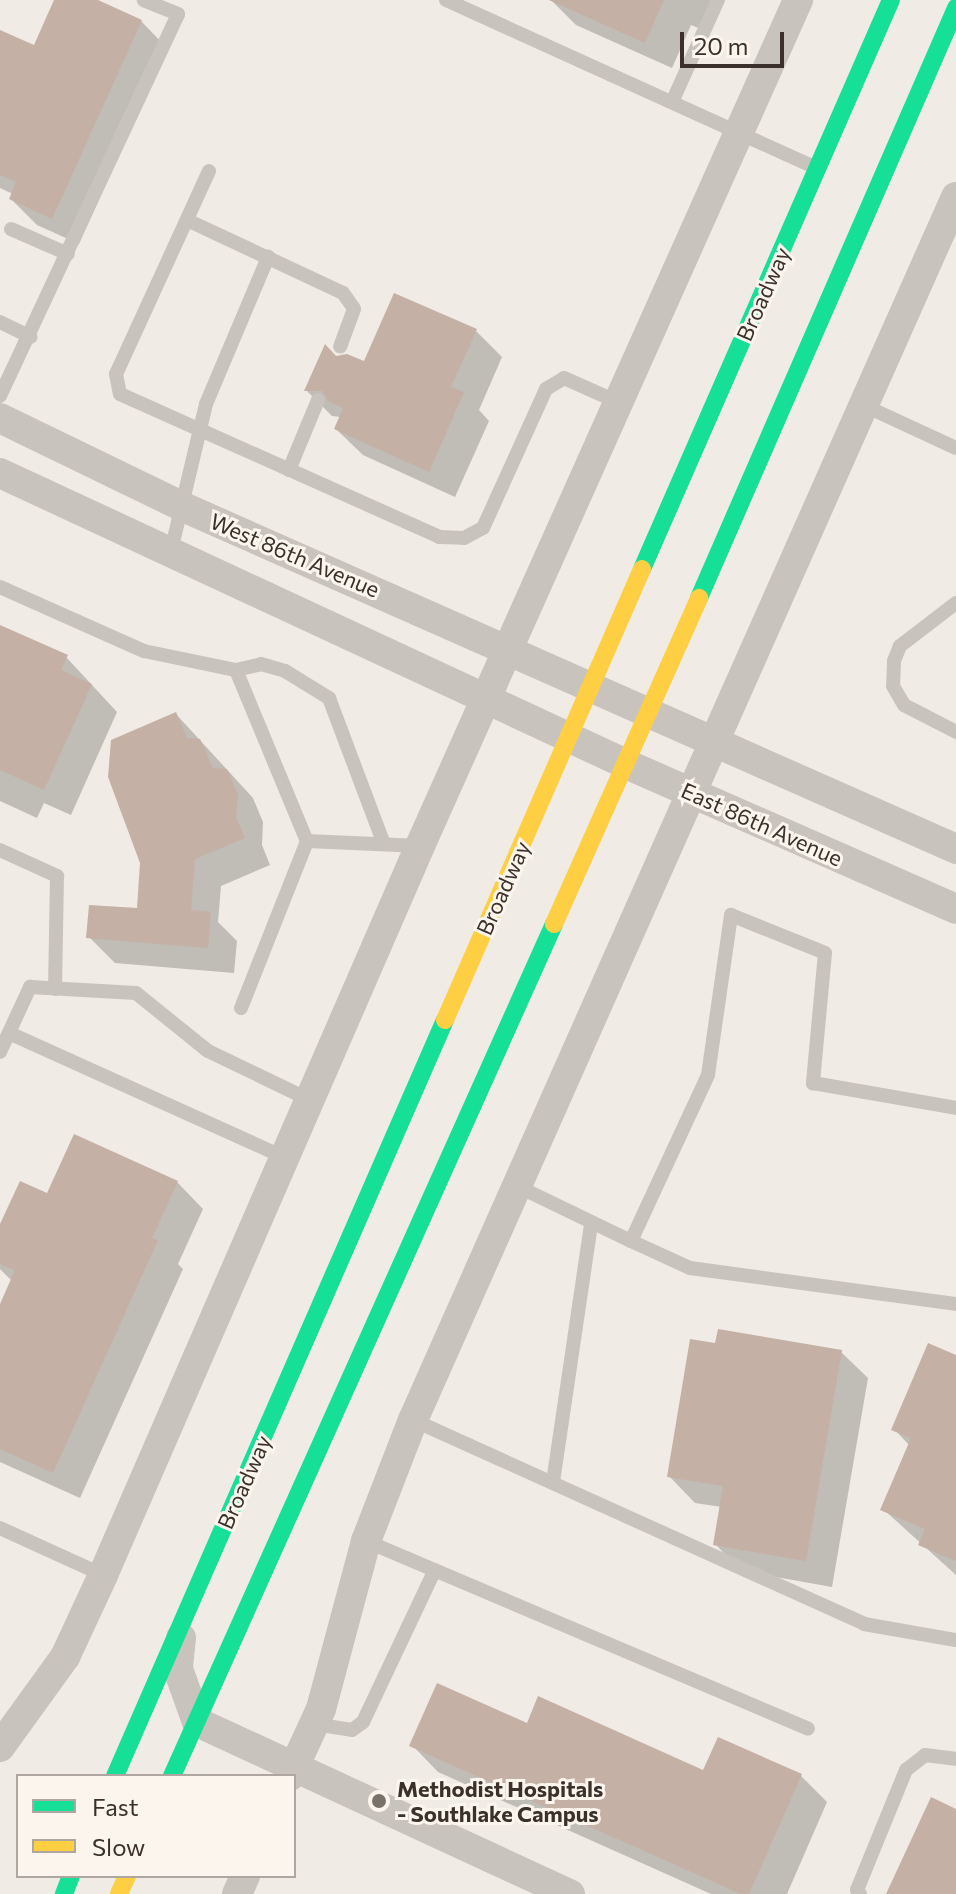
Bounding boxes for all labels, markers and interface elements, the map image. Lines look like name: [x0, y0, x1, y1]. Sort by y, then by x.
scale bar: [684, 16, 788, 66]
text: 20 m: [694, 31, 748, 60]
street label: Broadway: [731, 243, 795, 345]
street label: West 86th Avenue: [206, 507, 384, 603]
street label: East 86th Avenue: [677, 777, 847, 871]
street label: Broadway: [471, 837, 535, 939]
street label: Broadway: [212, 1431, 276, 1533]
legend: [16, 1774, 296, 1878]
place label: Methodist Hospitals - Southlake Campus: [397, 1775, 603, 1826]
marker: Methodist Hospitals - Southlake Campus: [368, 1790, 390, 1812]
text: Fast: [92, 1792, 139, 1821]
text: Slow: [92, 1832, 145, 1861]

